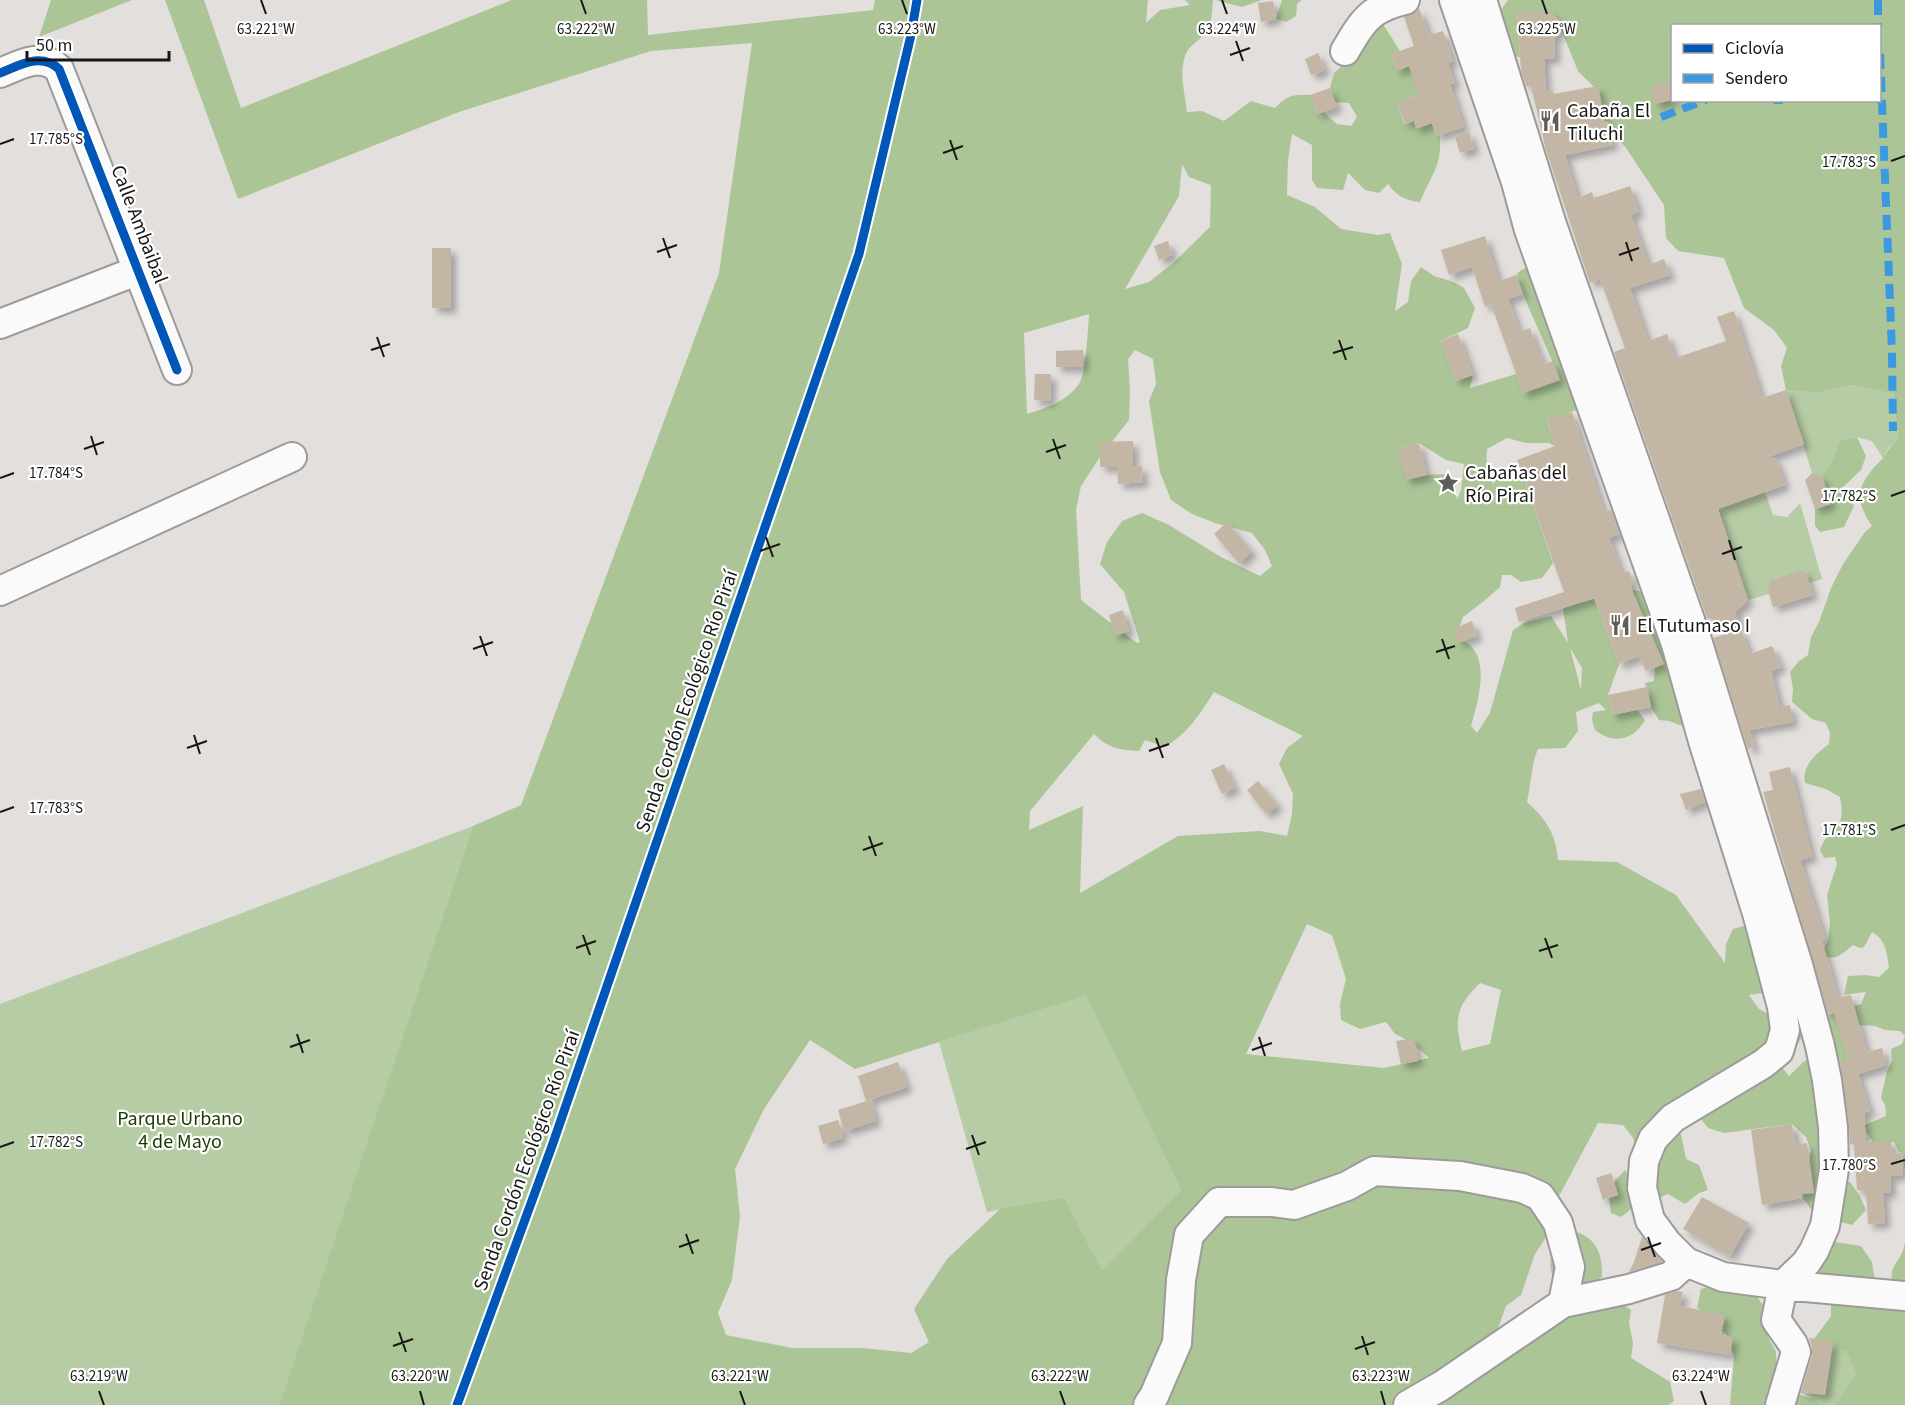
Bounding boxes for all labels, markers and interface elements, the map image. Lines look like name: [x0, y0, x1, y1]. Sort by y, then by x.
text: 63.221°W: [237, 19, 295, 40]
text: 63.222°W: [557, 19, 615, 40]
text: 63.223°W: [878, 19, 936, 40]
text: 63.224°W: [1198, 19, 1256, 40]
text: 63.225°W: [1518, 19, 1576, 40]
scale bar: [27, 24, 170, 62]
legend: [1671, 24, 1881, 102]
text: 50 m: [36, 33, 72, 58]
text: Ciclovía: [1725, 36, 1784, 61]
text: Sendero: [1725, 66, 1788, 91]
place label: Cabaña El Tiluchi: [1567, 97, 1650, 148]
restaurant icon: Cabaña El Tiluchi: [1538, 109, 1562, 133]
text: 17.785°S: [29, 129, 83, 150]
text: 17.783°S: [1822, 152, 1876, 173]
street label: Calle Ambaibal: [104, 161, 175, 288]
place label: Cabañas del Río Pirai: [1465, 459, 1567, 510]
text: 17.784°S: [29, 463, 83, 484]
place icon: Cabañas del Río Pirai: [1436, 471, 1460, 495]
text: 17.782°S: [1822, 486, 1876, 507]
street label: Senda Cordón Ecológico Río Piraí: [629, 565, 745, 836]
place label: El Tutumaso I: [1637, 612, 1750, 640]
restaurant icon: El Tutumaso I: [1608, 613, 1632, 637]
text: 17.783°S: [29, 798, 83, 819]
text: 17.781°S: [1822, 820, 1876, 841]
street label: Senda Cordón Ecológico Río Piraí: [467, 1025, 588, 1295]
park label: Parque Urbano 4 de Mayo: [117, 1105, 243, 1156]
text: 17.782°S: [29, 1132, 83, 1153]
text: 17.780°S: [1822, 1155, 1876, 1176]
text: 63.219°W: [70, 1366, 128, 1387]
text: 63.220°W: [391, 1366, 449, 1387]
text: 63.221°W: [711, 1366, 769, 1387]
text: 63.222°W: [1031, 1366, 1089, 1387]
text: 63.223°W: [1352, 1366, 1410, 1387]
text: 63.224°W: [1672, 1366, 1730, 1387]

